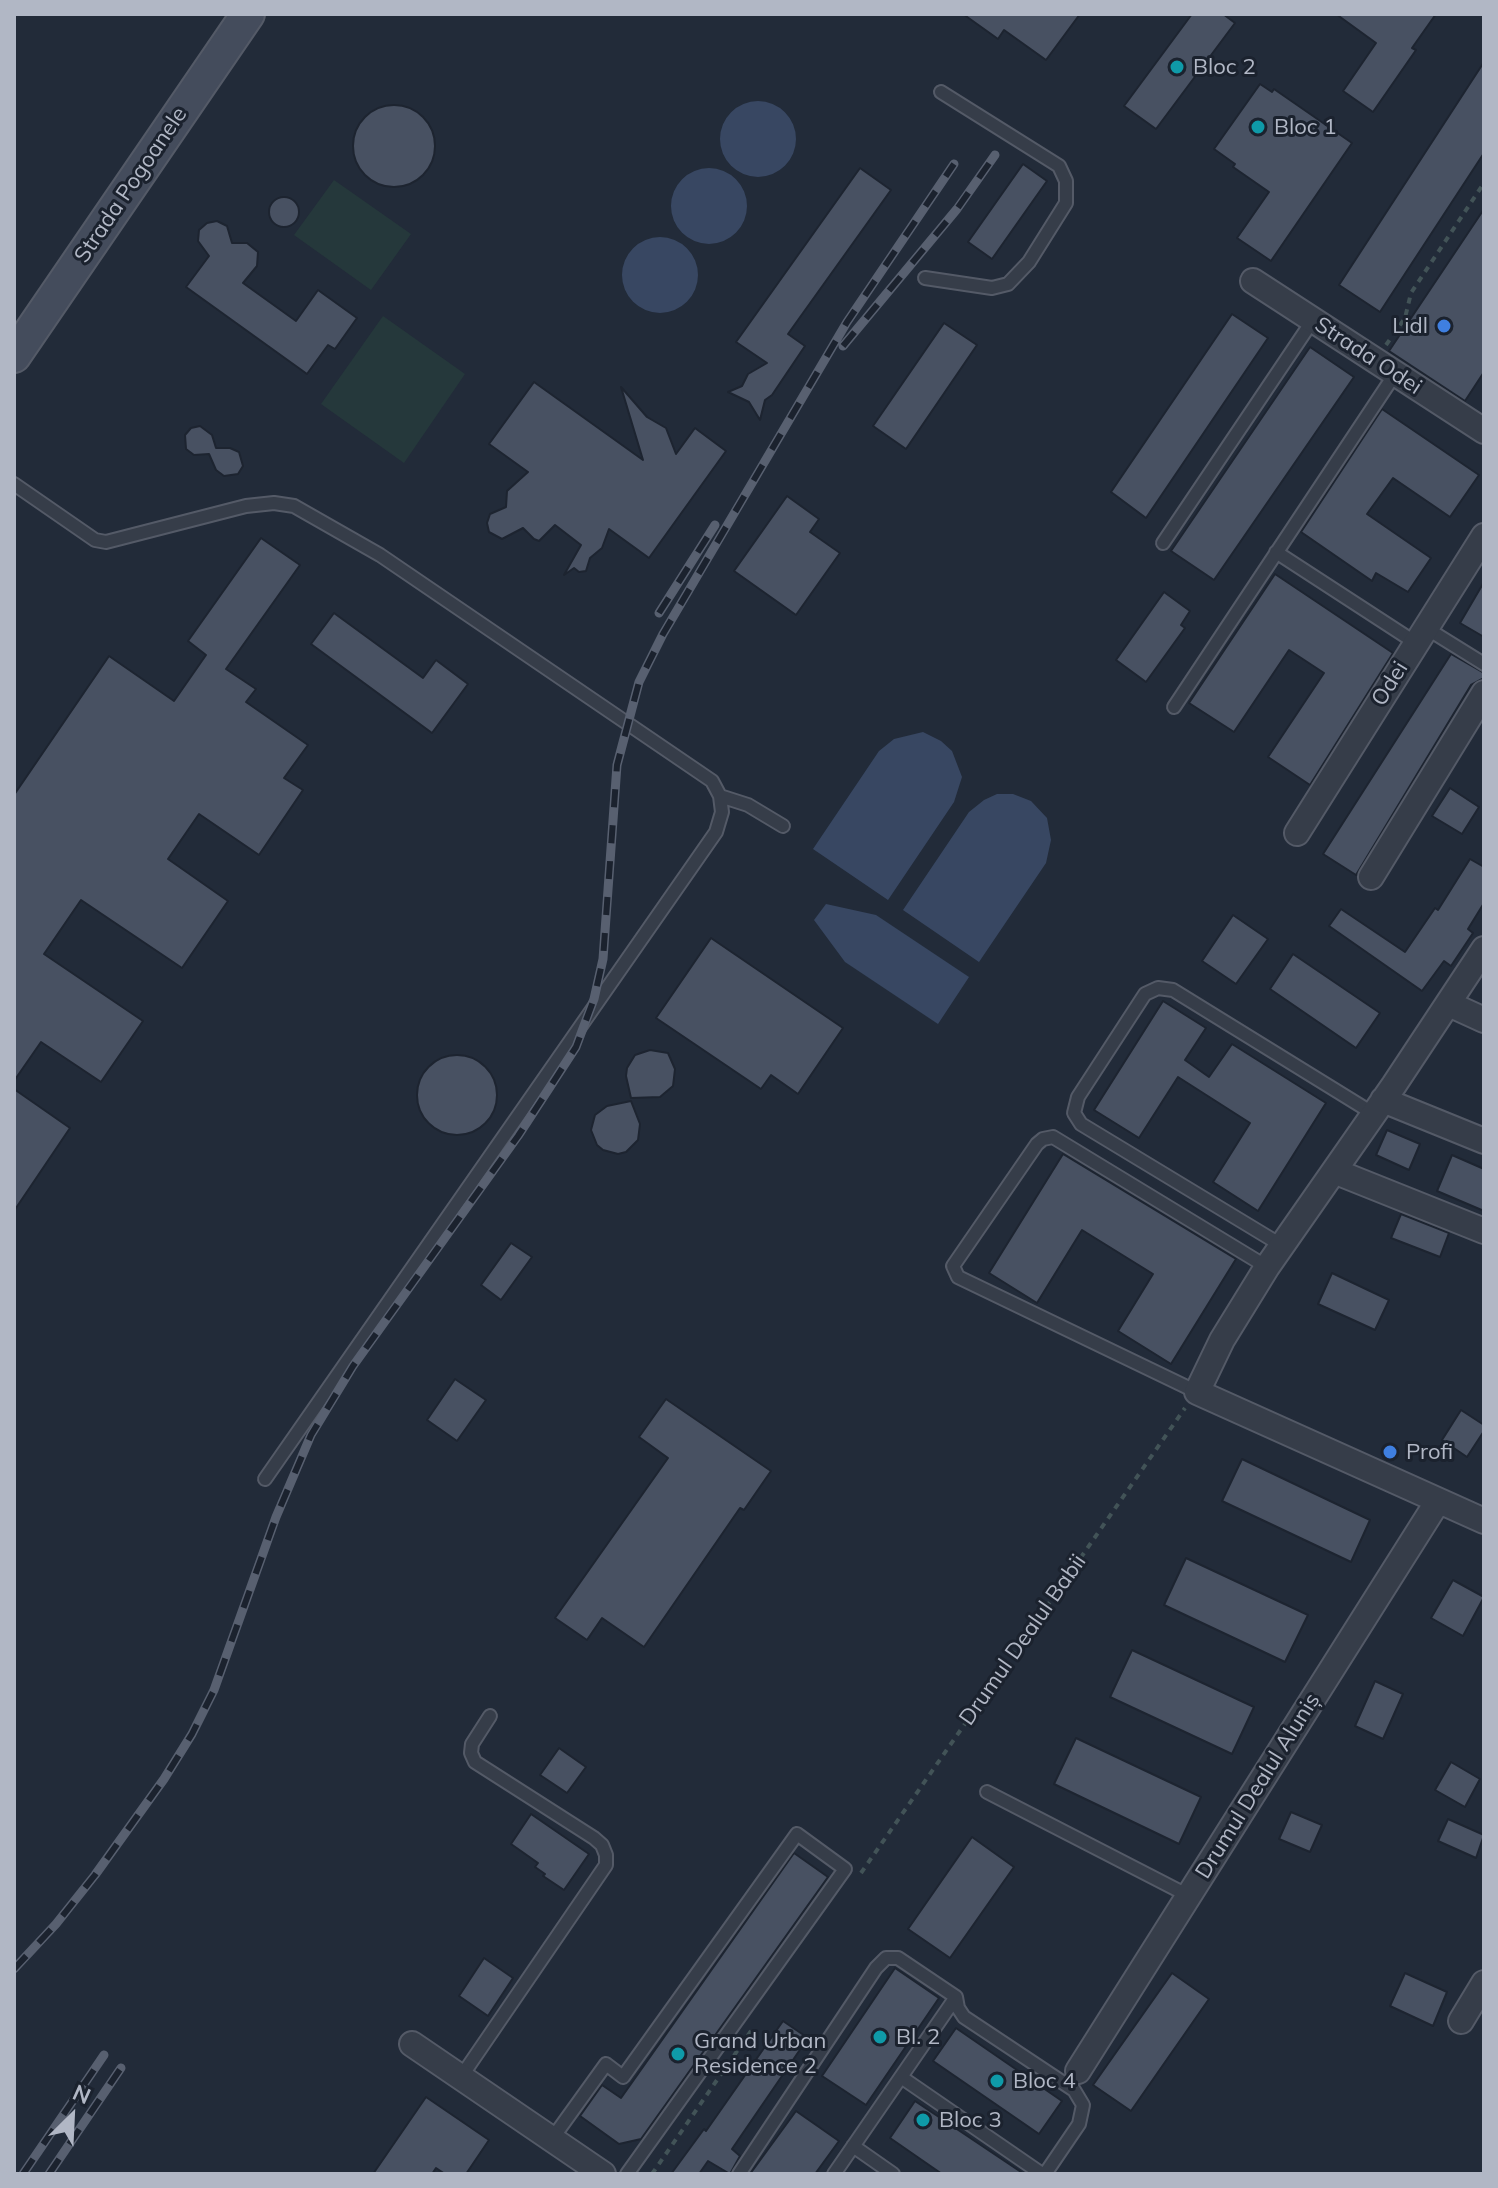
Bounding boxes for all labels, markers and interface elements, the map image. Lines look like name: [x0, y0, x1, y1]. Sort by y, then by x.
place label: Bloc 2: [1193, 54, 1256, 80]
marker: Bloc 2: [1168, 58, 1186, 76]
street label: Strada Pogoanele: [69, 102, 193, 268]
place label: Bloc 1: [1274, 114, 1337, 140]
marker: Bloc 1: [1249, 118, 1267, 136]
street label: Strada Odei: [1310, 312, 1426, 400]
place label: Lidl: [1392, 313, 1428, 339]
marker: Lidl: [1435, 317, 1453, 335]
street label: Odei: [1366, 657, 1414, 711]
place label: Profi: [1406, 1439, 1453, 1465]
marker: Profi: [1381, 1443, 1399, 1461]
street label: Drumul Dealul Babii: [954, 1550, 1092, 1730]
street label: Drumul Dealul Aluniș: [1190, 1688, 1326, 1884]
place label: Bl. 2: [896, 2024, 940, 2050]
place label: Grand Urban Residence 2: [694, 2028, 826, 2080]
marker: Bl. 2: [871, 2028, 889, 2046]
marker: Grand Urban Residence 2: [669, 2045, 687, 2063]
place label: Bloc 4: [1013, 2068, 1076, 2094]
marker: Bloc 4: [988, 2072, 1006, 2090]
north arrow: [32, 2076, 112, 2156]
text: N: [68, 2078, 95, 2110]
place label: Bloc 3: [939, 2107, 1002, 2133]
marker: Bloc 3: [914, 2111, 932, 2129]

